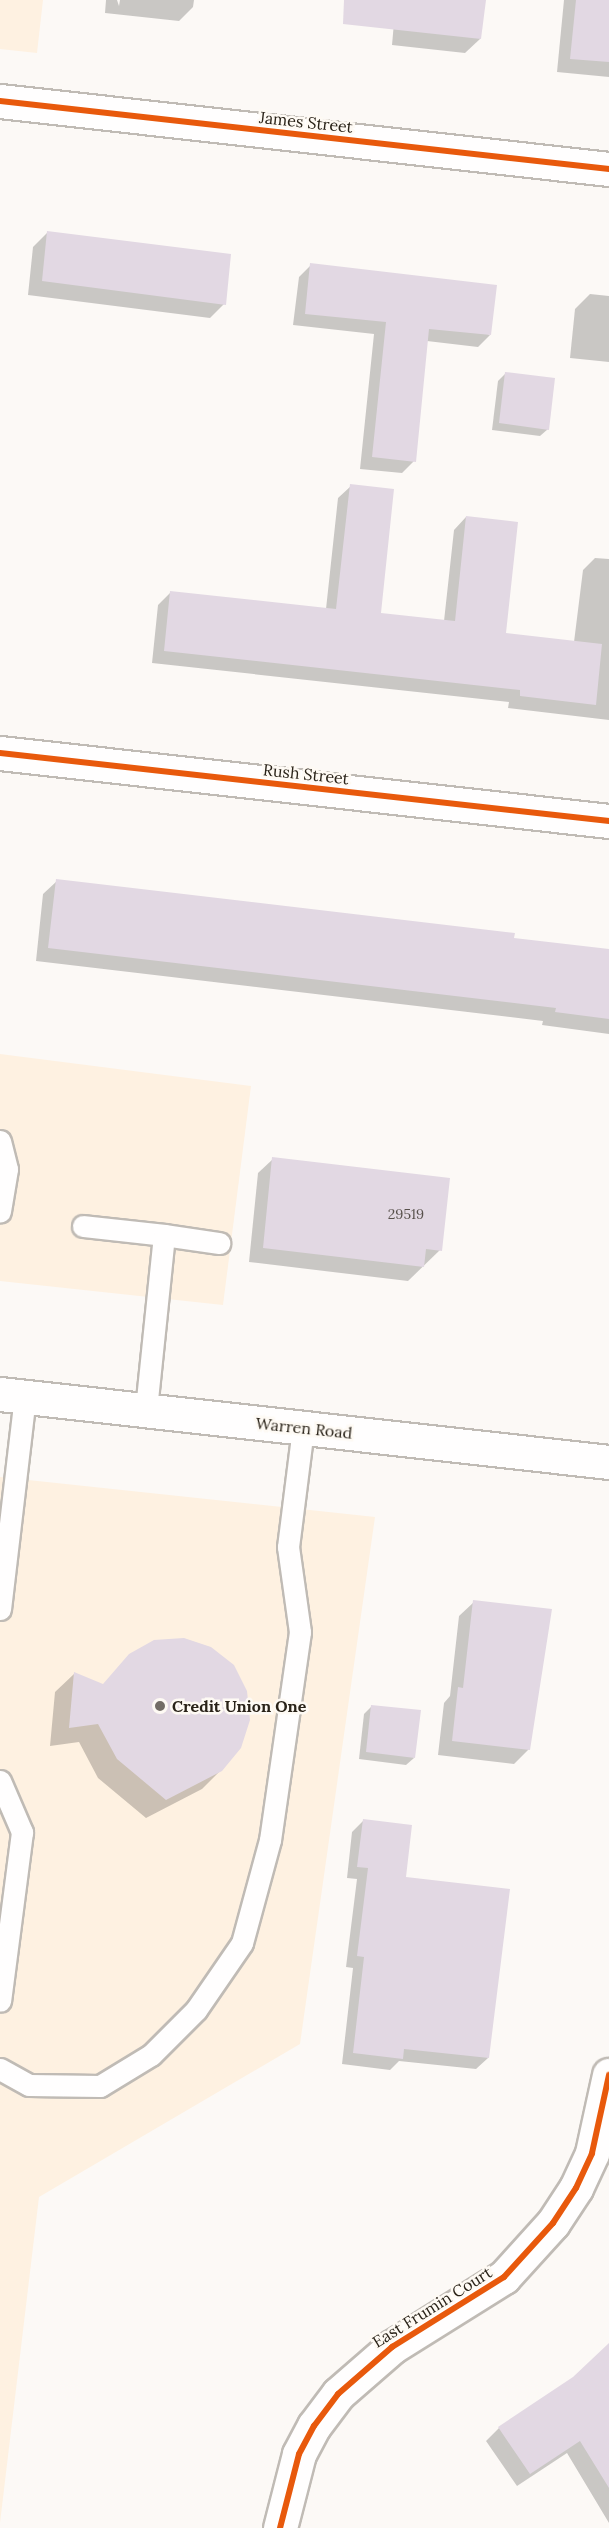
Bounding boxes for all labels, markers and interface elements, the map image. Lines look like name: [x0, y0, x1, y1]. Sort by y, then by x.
street label: James Street: [258, 108, 354, 136]
street label: Rush Street: [262, 760, 350, 788]
house number: 29519: [388, 1206, 424, 1222]
street label: Warren Road: [255, 1413, 353, 1443]
place label: Credit Union One: [172, 1696, 306, 1716]
marker: Credit Union One: [153, 1699, 167, 1713]
street label: East Frumin Court: [369, 2263, 495, 2351]

